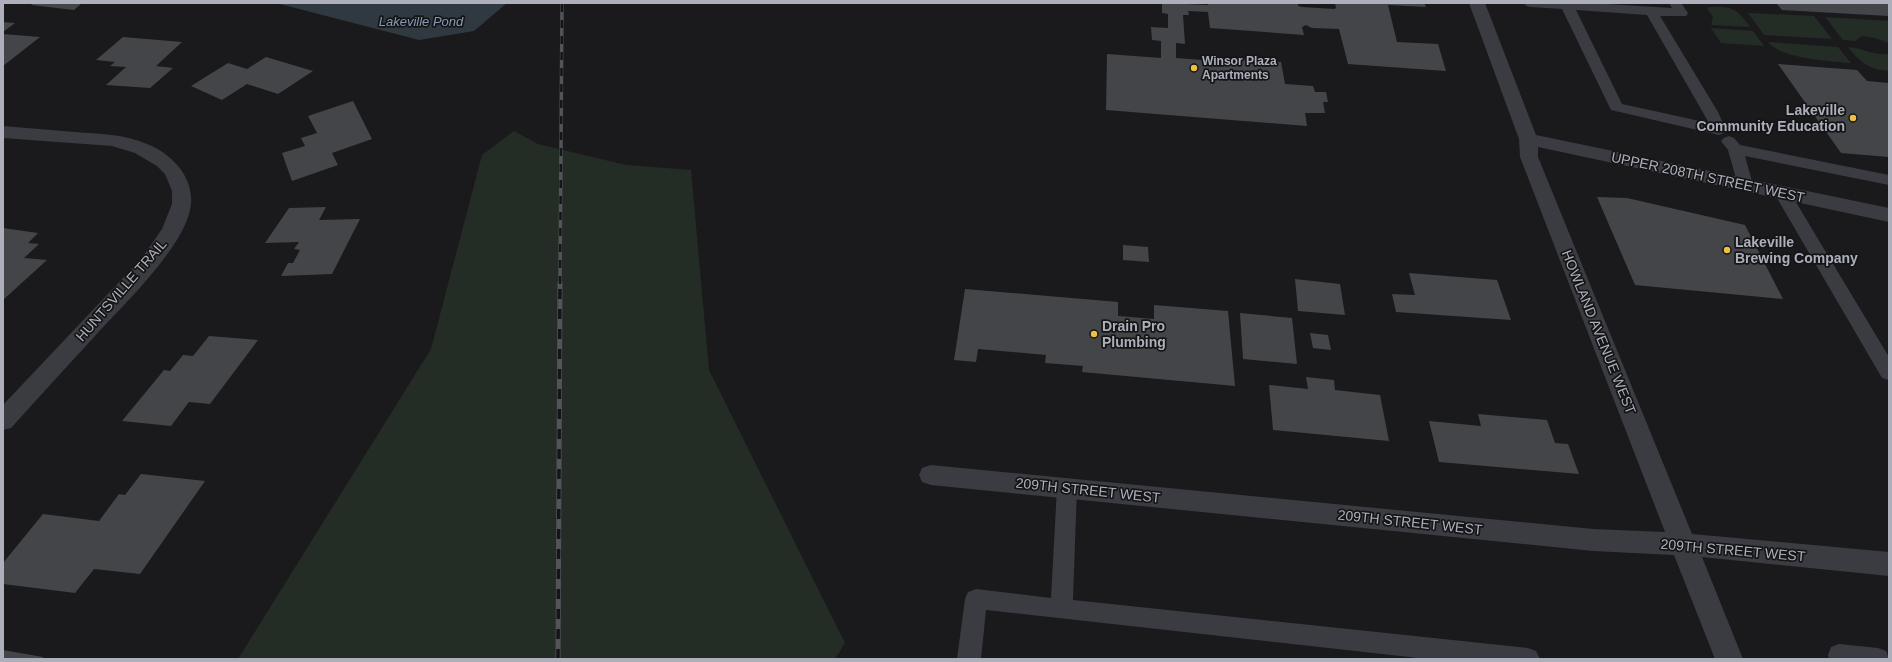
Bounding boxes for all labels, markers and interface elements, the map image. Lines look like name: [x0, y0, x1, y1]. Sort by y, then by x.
water label: Lakeville Pond: [379, 14, 464, 29]
place label: Winsor Plaza Apartments: [1202, 54, 1277, 82]
marker: Winsor Plaza Apartments: [1189, 63, 1199, 73]
place label: Lakeville Community Education: [1696, 102, 1845, 134]
marker: Lakeville Community Education: [1848, 113, 1858, 123]
street label: UPPER 208TH STREET WEST: [1610, 149, 1807, 205]
place label: Lakeville Brewing Company: [1735, 234, 1858, 266]
street label: HUNTSVILLE TRAIL: [72, 236, 170, 344]
marker: Lakeville Brewing Company: [1722, 245, 1732, 255]
street label: HOWLAND AVENUE WEST: [1559, 248, 1639, 417]
place label: Drain Pro Plumbing: [1102, 318, 1166, 350]
marker: Drain Pro Plumbing: [1089, 329, 1099, 339]
street label: 209TH STREET WEST: [1015, 474, 1161, 506]
street label: 209TH STREET WEST: [1337, 506, 1483, 538]
street label: 209TH STREET WEST: [1660, 536, 1806, 564]

